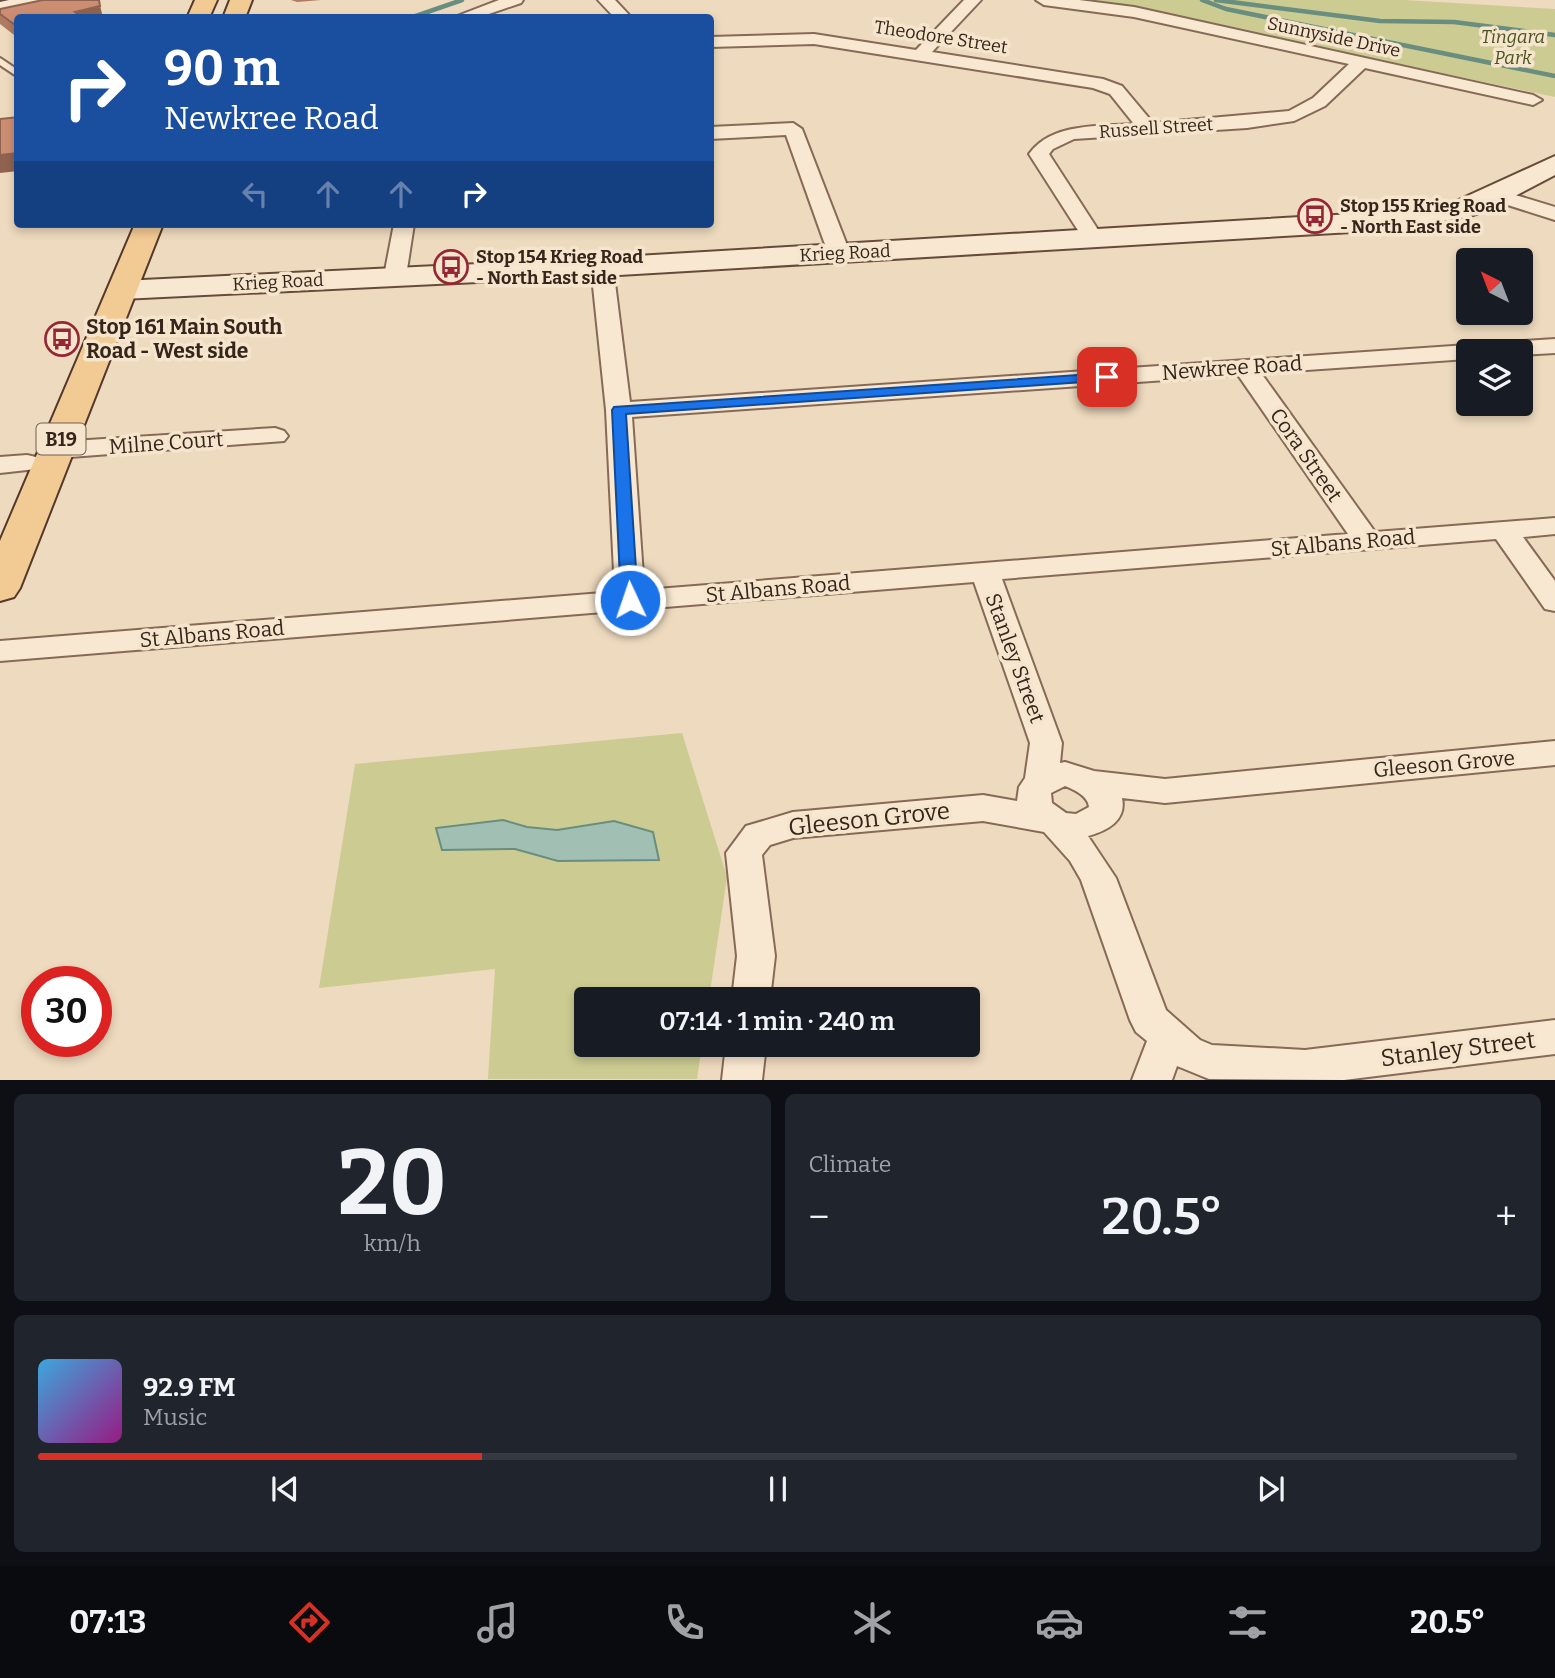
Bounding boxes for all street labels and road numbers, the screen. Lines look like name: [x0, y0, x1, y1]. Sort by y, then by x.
street label: Sunnyside Drive: [1265, 12, 1403, 62]
street label: Theodore Street: [873, 16, 1010, 58]
street label: Russell Street: [1098, 113, 1214, 143]
street label: Krieg Road: [799, 240, 892, 266]
street label: Krieg Road: [232, 269, 325, 295]
street label: Newkree Road: [1161, 350, 1303, 386]
street label: Cora Street: [1264, 403, 1348, 507]
road number: B19: [36, 424, 86, 454]
street label: Milne Court: [108, 426, 225, 460]
street label: St Albans Road: [1269, 524, 1417, 562]
street label: St Albans Road: [704, 570, 852, 608]
street label: Stanley Street: [979, 590, 1051, 727]
street label: St Albans Road: [138, 615, 286, 653]
street label: Gleeson Grove: [1372, 745, 1516, 783]
street label: Gleeson Grove: [787, 797, 951, 841]
street label: Stanley Street: [1379, 1026, 1537, 1072]

